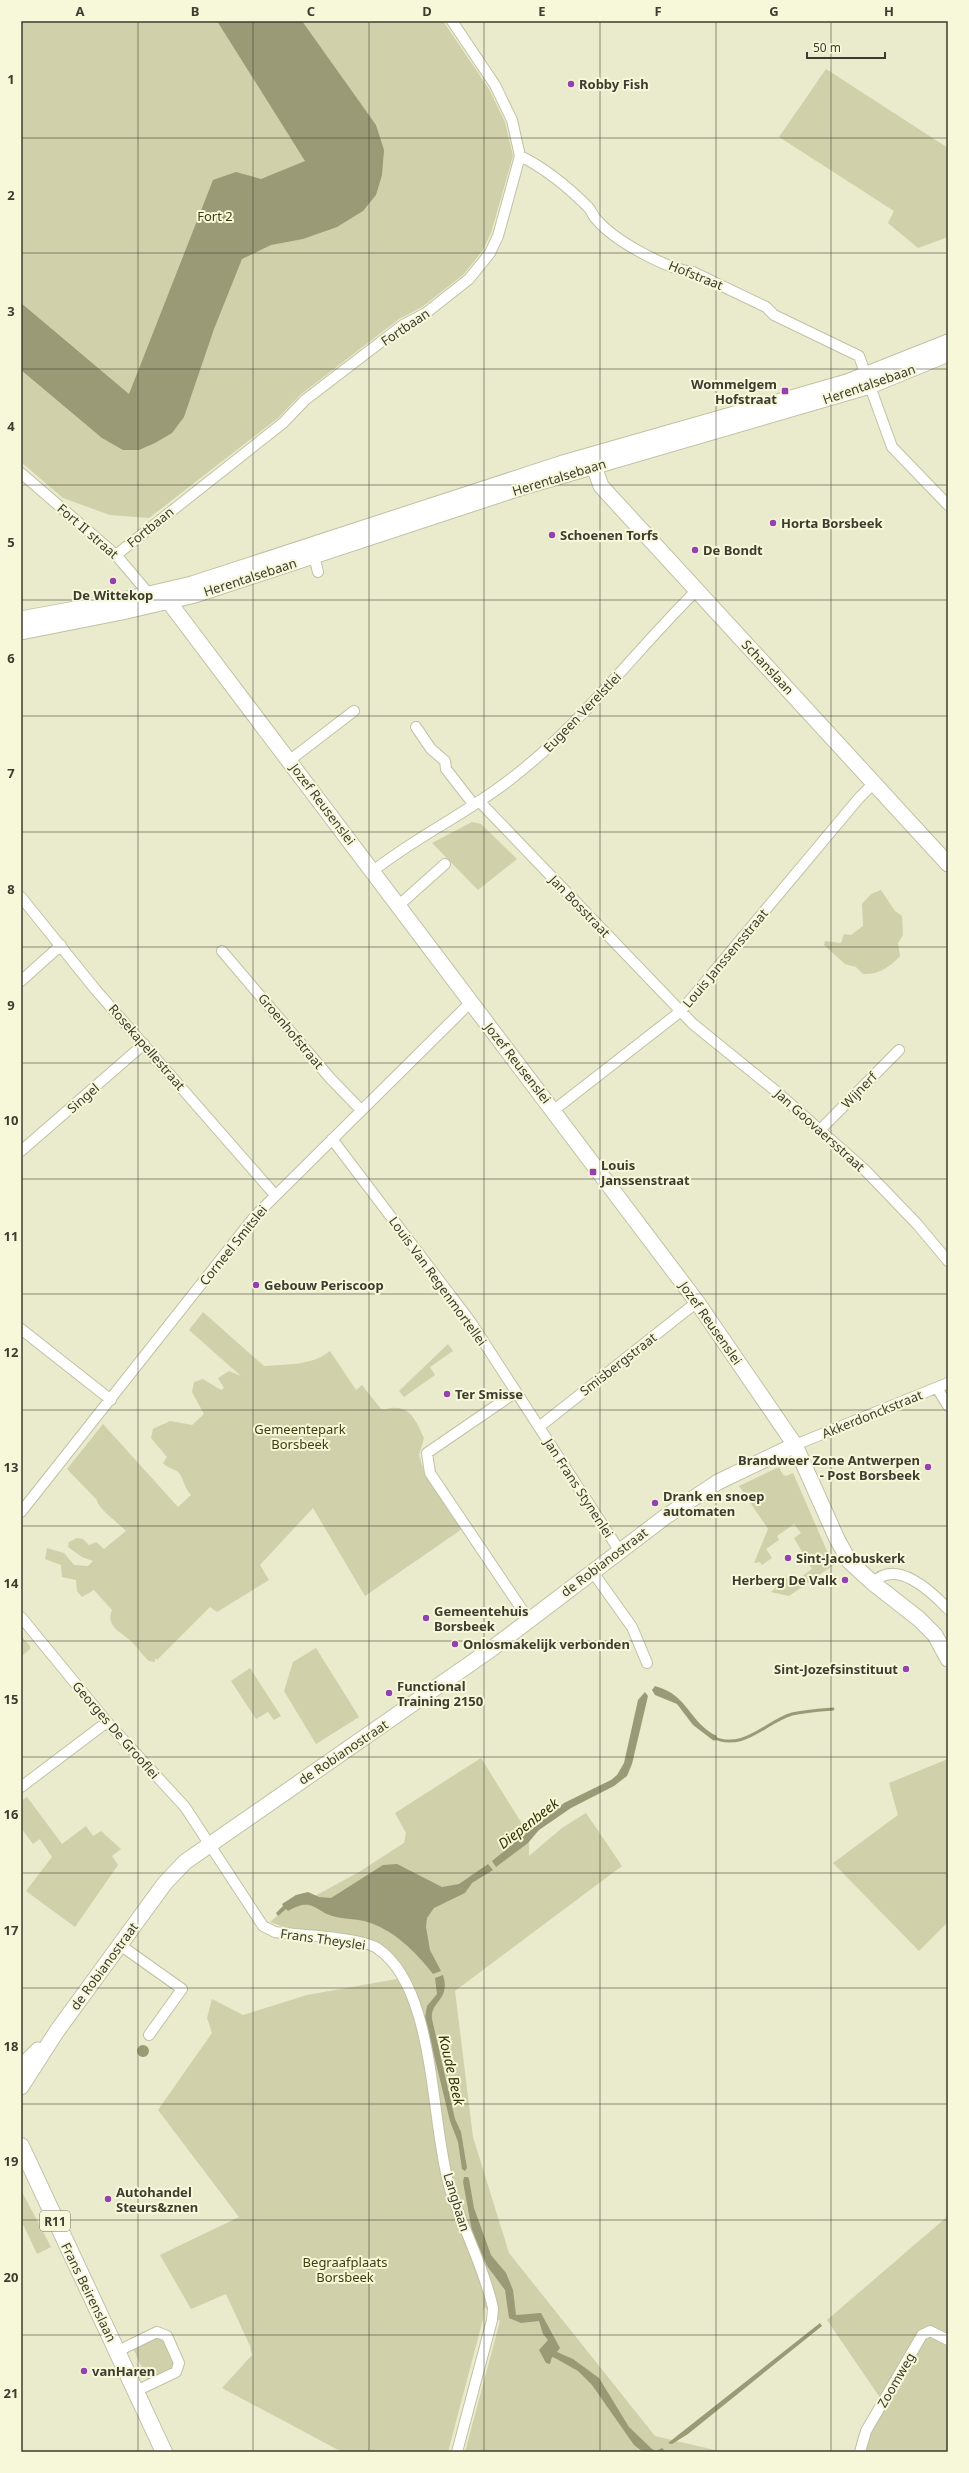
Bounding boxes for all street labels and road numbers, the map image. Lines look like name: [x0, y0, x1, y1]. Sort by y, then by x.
street label: Hofstraat: [666, 256, 726, 294]
street label: Fortbaan: [377, 304, 433, 350]
street label: Herentalsebaan: [820, 360, 918, 408]
street label: Herentalsebaan: [510, 454, 608, 500]
street label: Fort II straat: [54, 499, 123, 563]
street label: Fortbaan: [123, 503, 177, 551]
street label: Herentalsebaan: [201, 553, 299, 601]
street label: Schanslaan: [738, 636, 798, 698]
street label: Eugeen Verelstlei: [539, 668, 625, 756]
street label: Jozef Reusenslei: [285, 758, 360, 849]
street label: Jan Bosstraat: [544, 869, 615, 941]
street label: Louis Janssensstraat: [678, 905, 772, 1011]
street label: Groenhofstraat: [254, 989, 328, 1073]
street label: Rosekapellestraat: [105, 1000, 190, 1094]
street label: Jozef Reusenslei: [480, 1017, 555, 1107]
street label: Wijnerf: [837, 1067, 882, 1112]
street label: Singel: [63, 1079, 103, 1117]
street label: Jan Goovaersstraat: [770, 1083, 869, 1175]
street label: Corneel Smitslei: [195, 1201, 271, 1289]
street label: Louis Van Regenmortellei: [385, 1213, 491, 1349]
street label: Jozef Reusenslei: [674, 1276, 746, 1368]
street label: Smisbergstraat: [576, 1328, 660, 1400]
street label: Akkerdonckstraat: [819, 1385, 925, 1442]
street label: Jan Frans Stynenlei: [539, 1433, 618, 1541]
street label: de Robianostraat: [557, 1523, 651, 1601]
street label: Georges De Grooflei: [69, 1677, 163, 1783]
street label: de Robianostraat: [295, 1715, 392, 1789]
street label: de Robianostraat: [66, 1918, 142, 2014]
street label: Frans Theyslei: [279, 1924, 367, 1954]
street label: Langbaan: [440, 2170, 474, 2234]
road number: R11: [40, 2211, 70, 2231]
street label: Frans Beirenslaan: [57, 2239, 121, 2345]
street label: Zoomweg: [873, 2349, 919, 2411]

